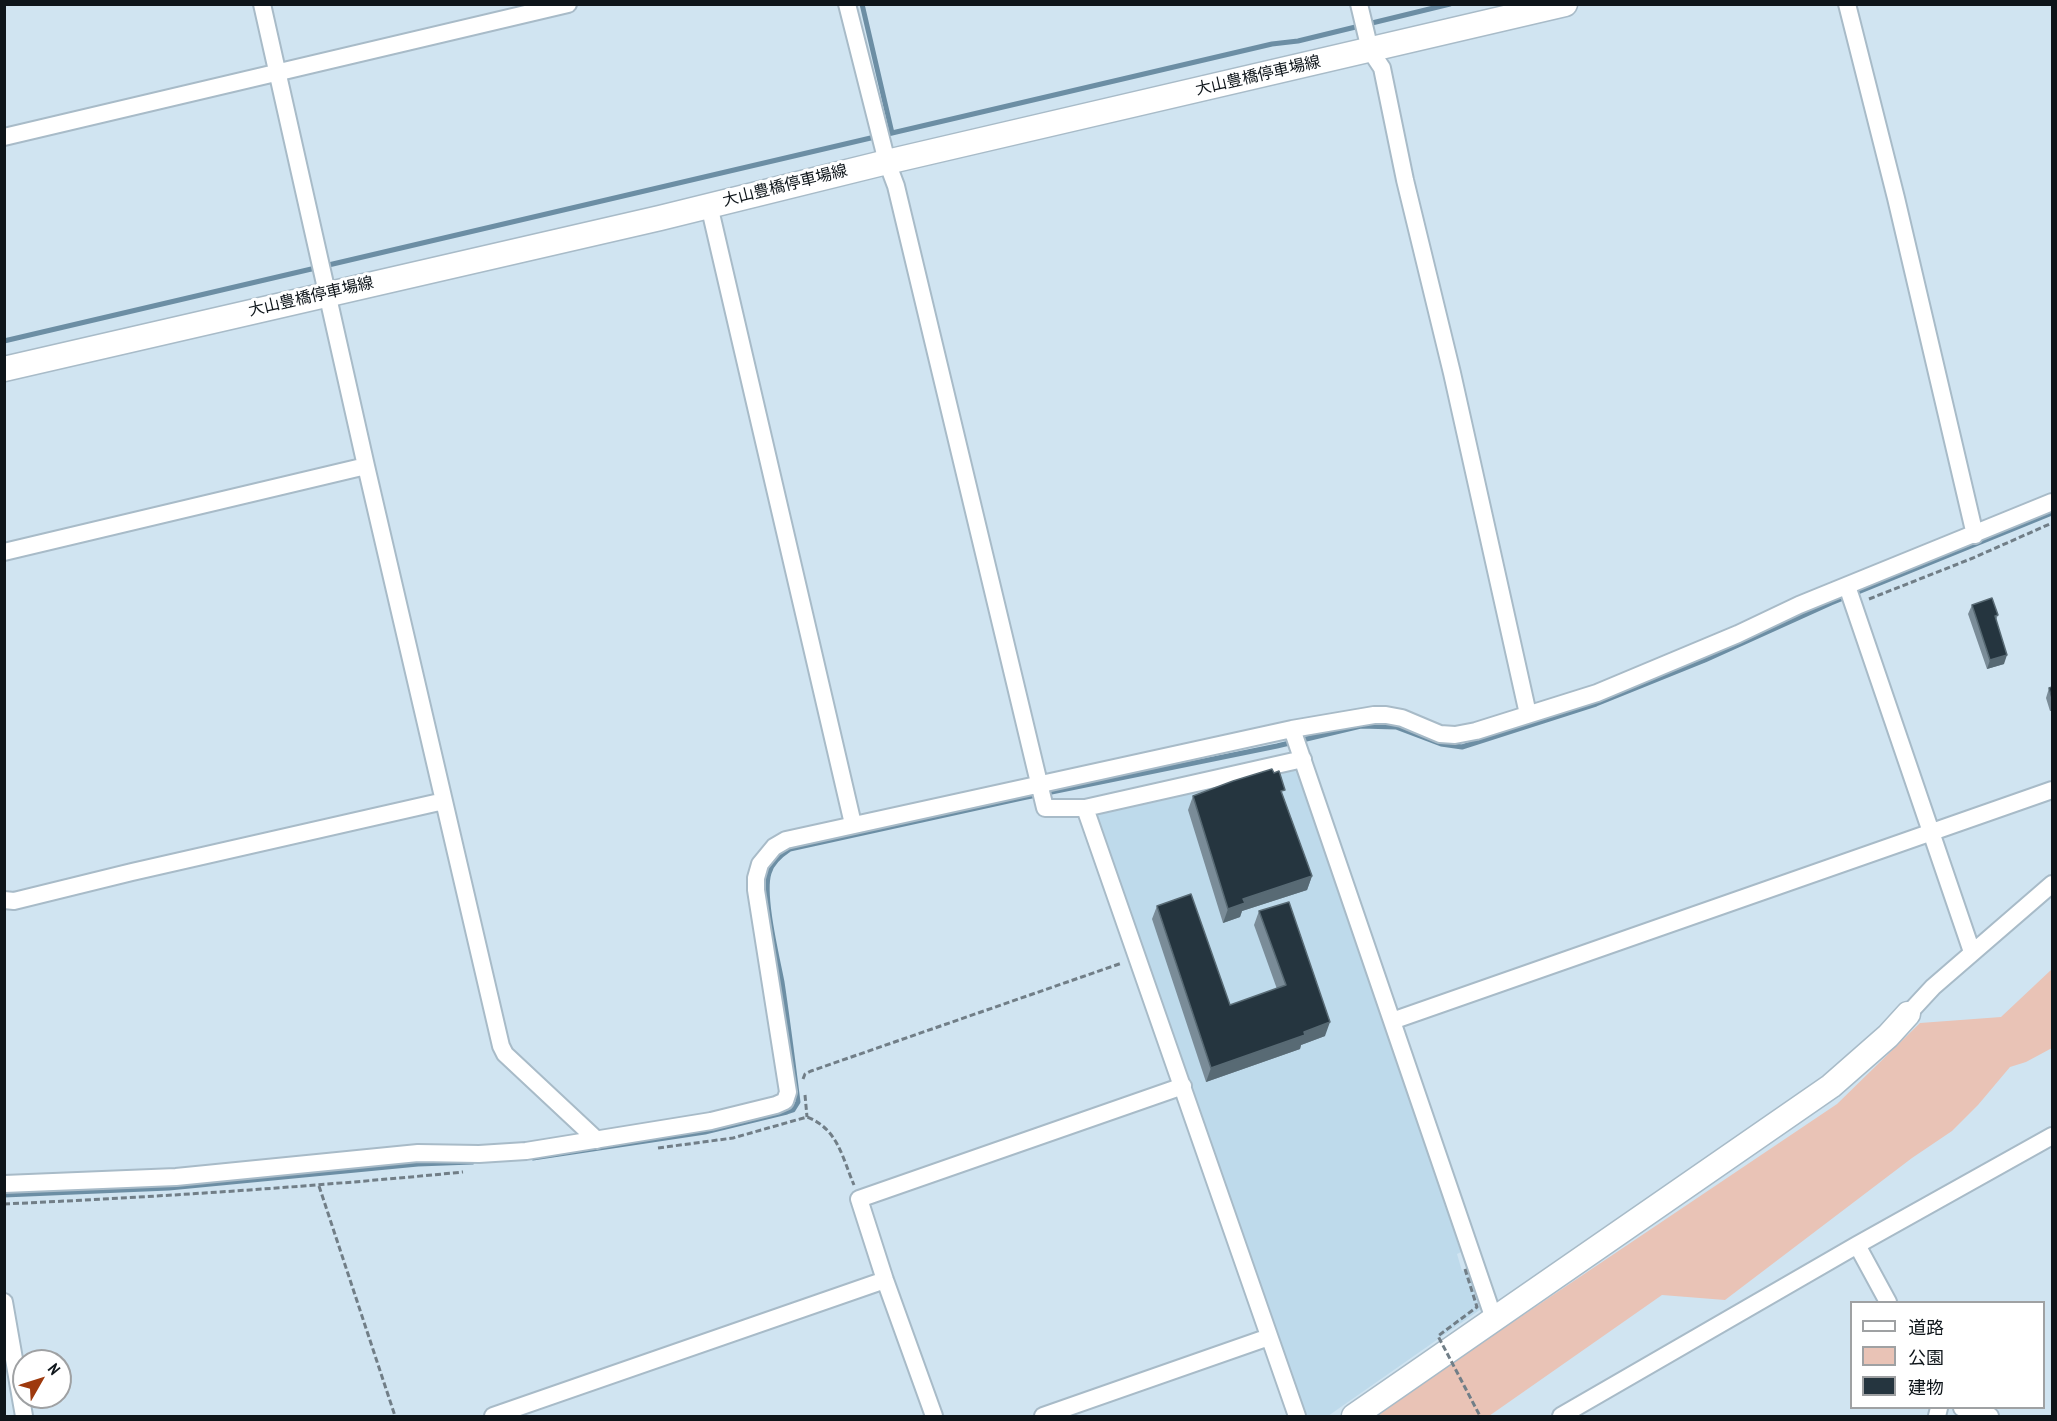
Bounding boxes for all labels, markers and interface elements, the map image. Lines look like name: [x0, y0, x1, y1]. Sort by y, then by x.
street label: 大山豊橋停車場線: [1193, 52, 1323, 100]
street label: 大山豊橋停車場線: [721, 161, 849, 211]
street label: 大山豊橋停車場線: [246, 273, 376, 321]
legend: [1850, 1301, 2045, 1409]
text: 道路: [1908, 1316, 1944, 1339]
text: 公園: [1908, 1346, 1944, 1369]
north arrow: [12, 1349, 72, 1409]
text: N: [44, 1359, 65, 1379]
text: 建物: [1908, 1376, 1944, 1399]

